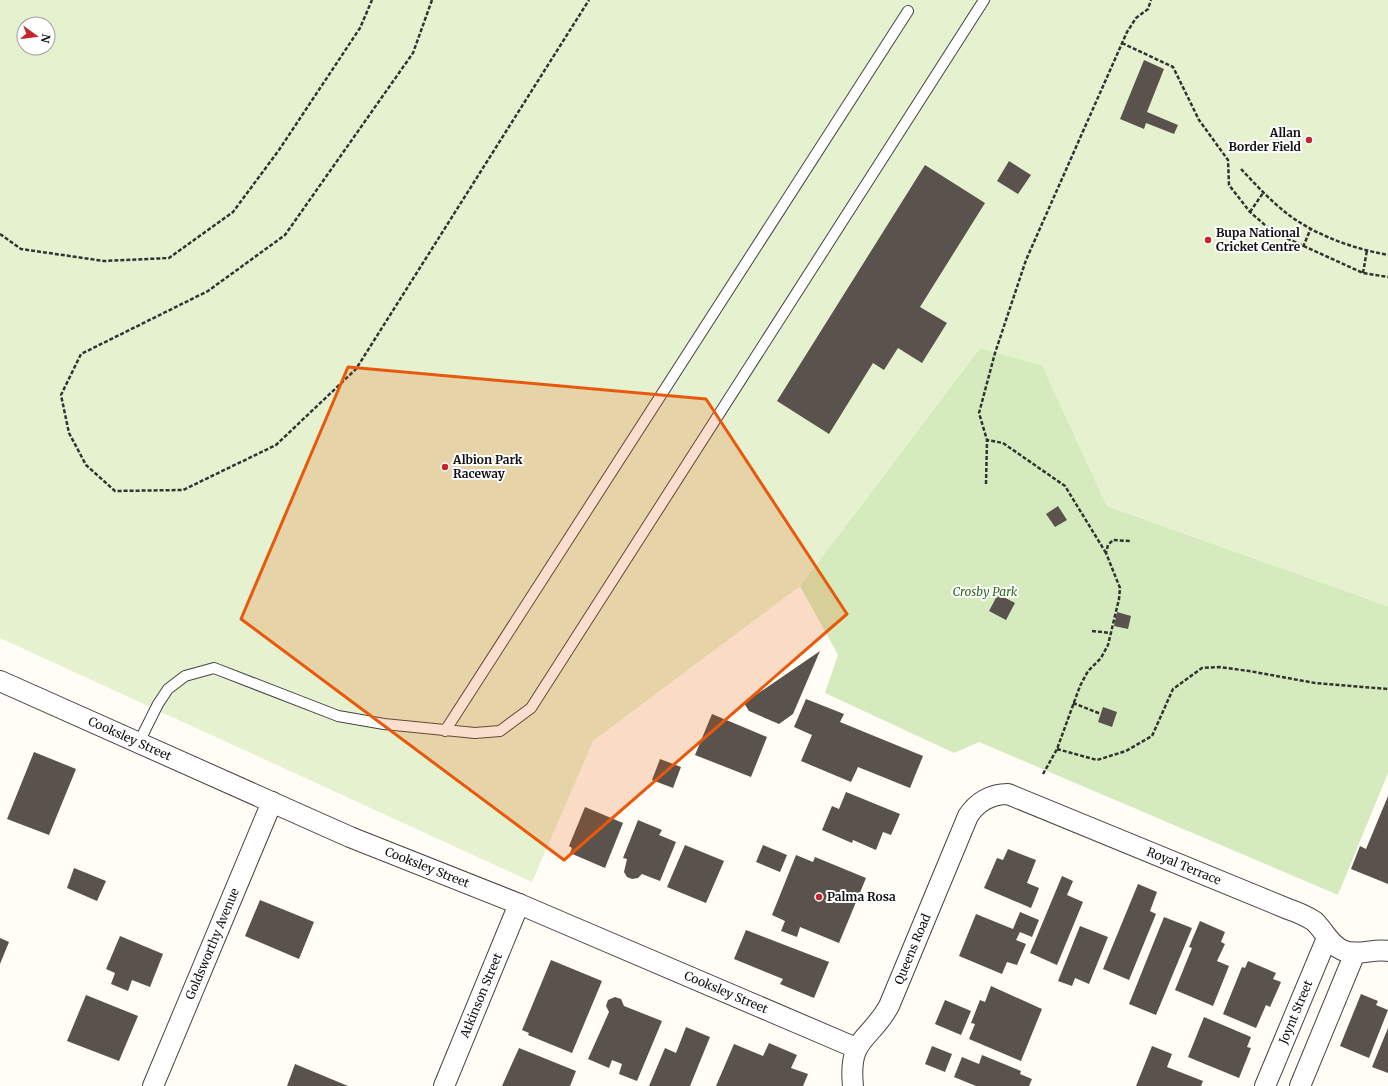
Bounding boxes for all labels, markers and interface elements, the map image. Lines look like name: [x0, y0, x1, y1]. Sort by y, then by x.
north arrow: [16, 16, 56, 56]
text: N: [38, 33, 54, 45]
place label: Allan Border Field: [1228, 125, 1302, 154]
marker: Allan Border Field: [1304, 135, 1314, 145]
place label: Bupa National Cricket Centre: [1216, 225, 1301, 254]
marker: Bupa National Cricket Centre: [1203, 235, 1213, 245]
place label: Albion Park Raceway: [452, 452, 523, 481]
marker: Albion Park Raceway: [440, 462, 450, 472]
park label: Crosby Park: [953, 584, 1018, 599]
street label: Cooksley Street: [86, 713, 174, 764]
street label: Cooksley Street: [383, 844, 472, 891]
street label: Royal Terrace: [1145, 844, 1223, 888]
street label: Goldsworthy Avenue: [182, 886, 242, 1002]
place label: Palma Rosa: [827, 889, 896, 904]
marker: Palma Rosa: [814, 892, 824, 902]
street label: Queens Road: [891, 912, 933, 987]
street label: Atkinson Street: [456, 950, 505, 1041]
street label: Cooksley Street: [682, 967, 770, 1017]
street label: Joynt Street: [1275, 978, 1316, 1047]

